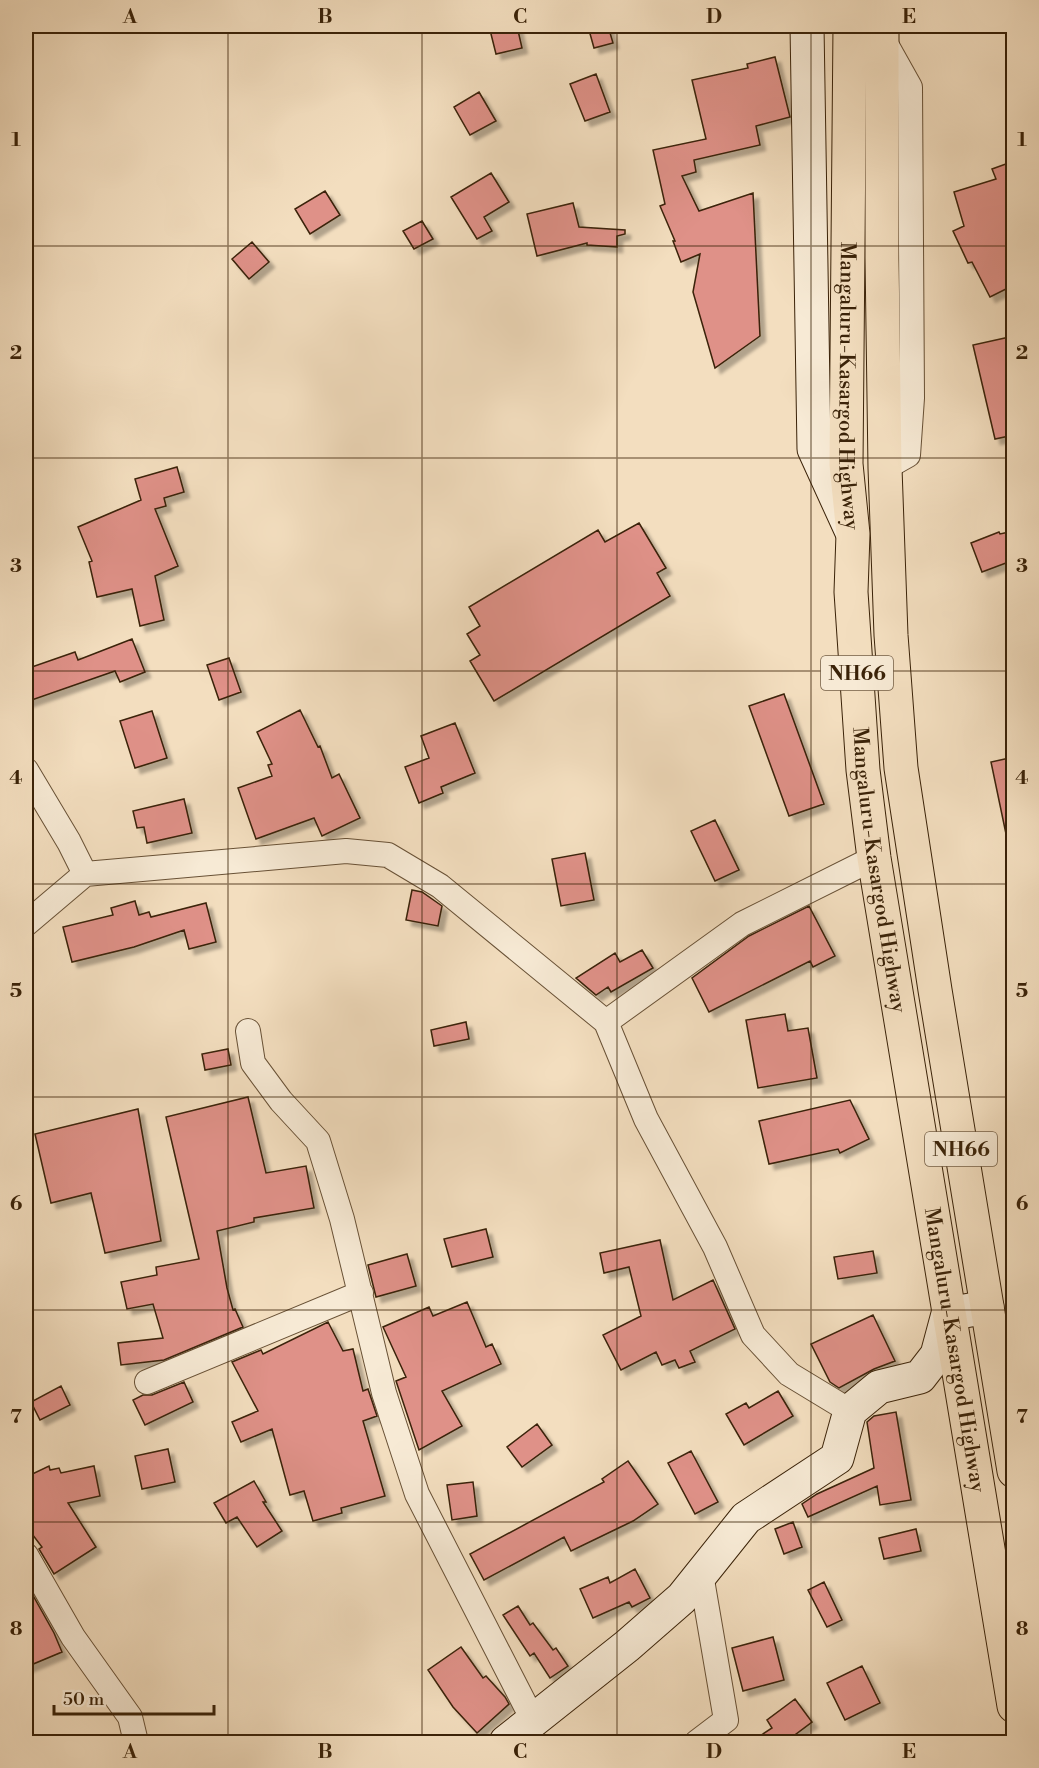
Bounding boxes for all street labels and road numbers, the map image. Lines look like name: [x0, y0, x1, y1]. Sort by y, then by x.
street label: Mangaluru-Kasargod Highway: [832, 242, 865, 532]
road number: NH66: [821, 656, 893, 690]
street label: Mangaluru-Kasargod Highway: [846, 726, 911, 1016]
road number: NH66: [925, 1132, 997, 1166]
street label: Mangaluru-Kasargod Highway: [918, 1206, 991, 1495]

